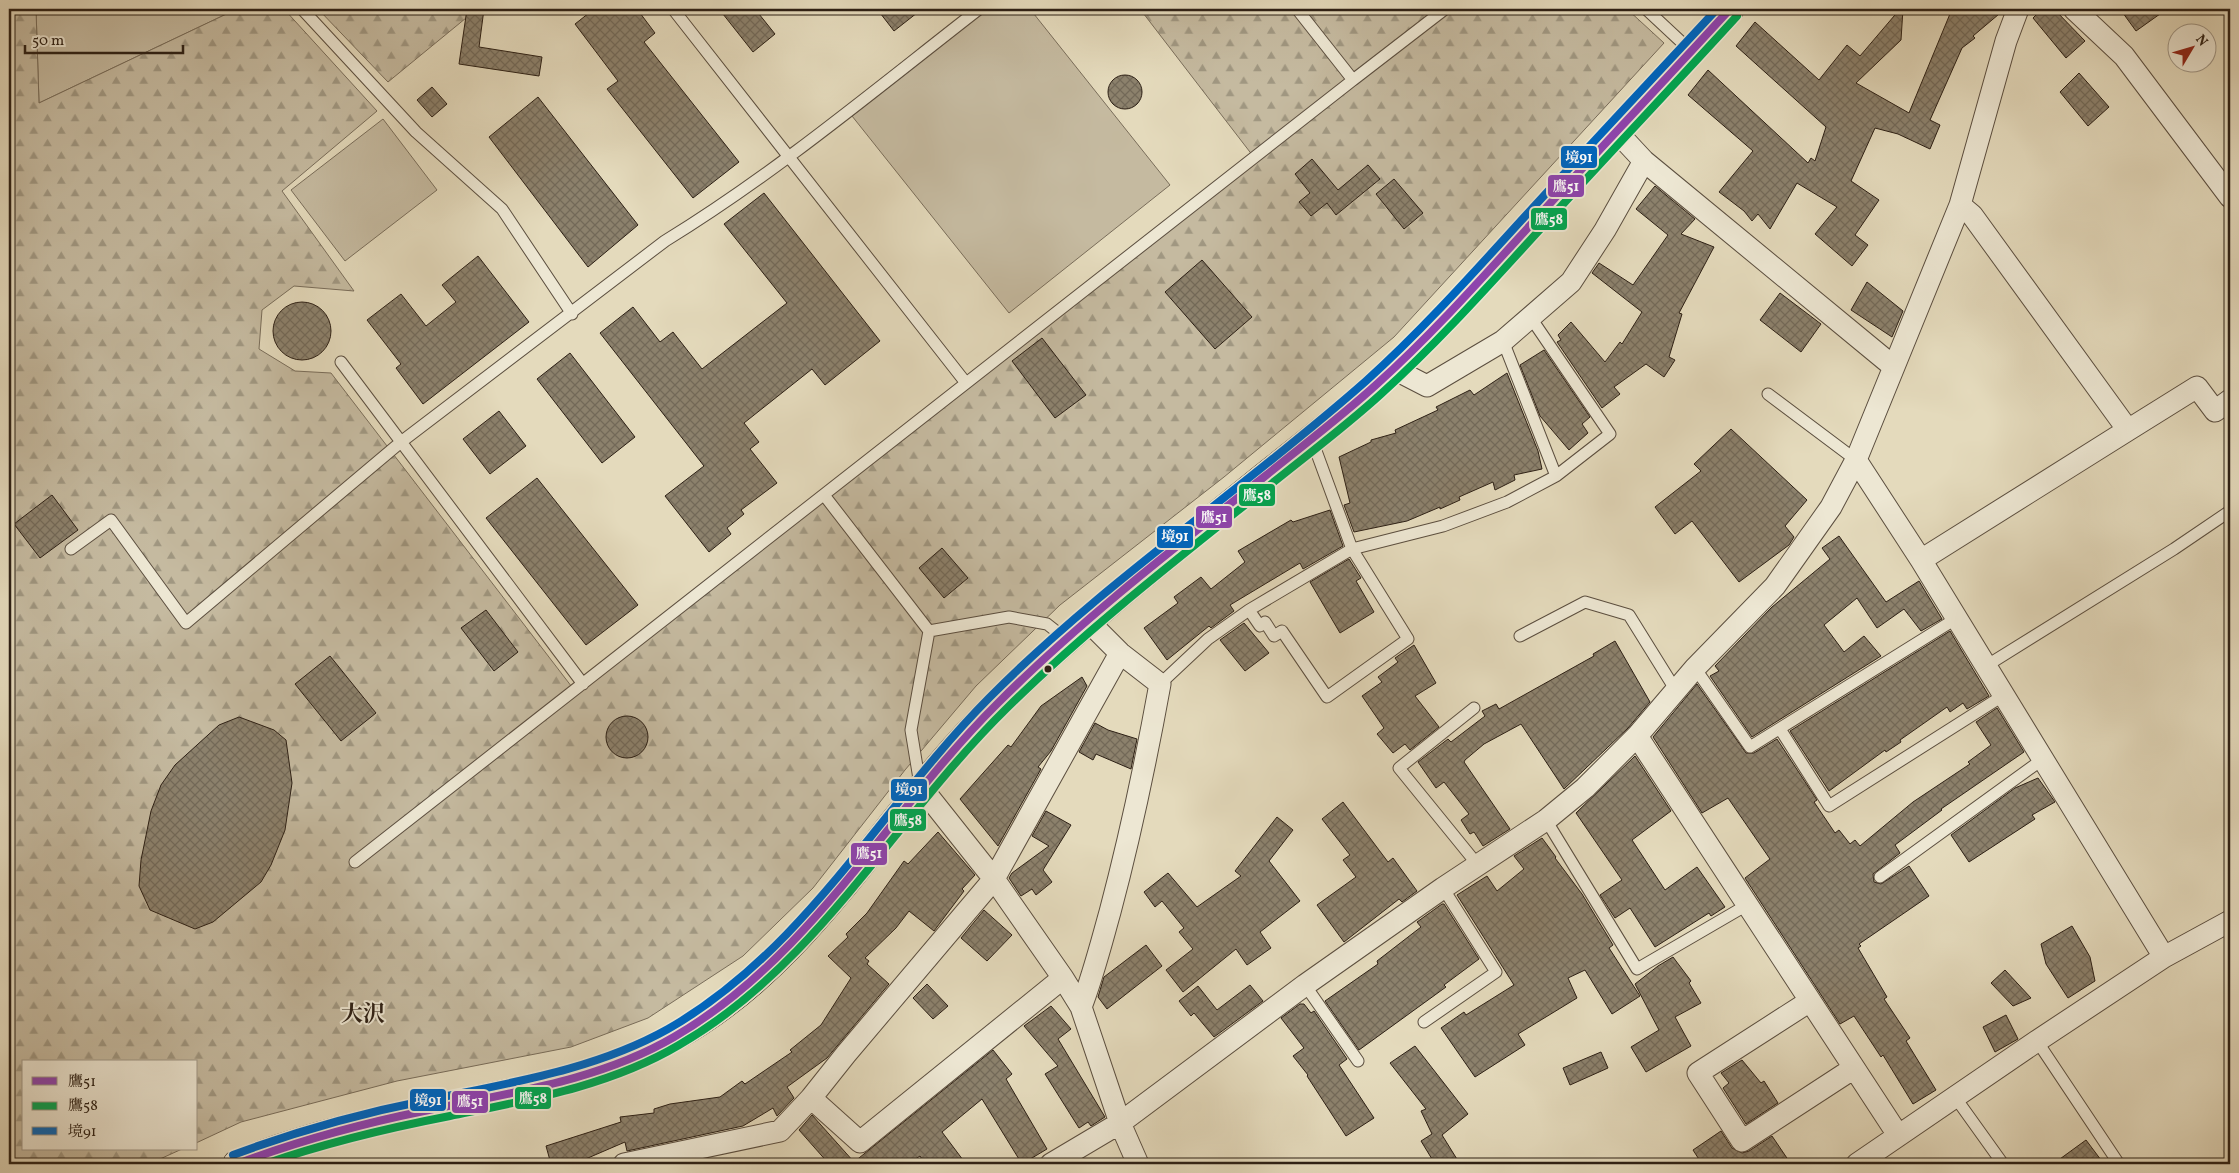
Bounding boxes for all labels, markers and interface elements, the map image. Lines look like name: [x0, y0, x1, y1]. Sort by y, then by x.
scale bar: [25, 22, 182, 54]
north arrow: [2166, 22, 2216, 72]
text: 50 m: [32, 31, 64, 52]
text: N: [2190, 31, 2212, 51]
line badge: 境91: [1560, 145, 1598, 169]
text: 境91: [1565, 149, 1593, 168]
line badge: 鷹51: [1547, 174, 1585, 198]
text: 鷹51: [1553, 178, 1579, 197]
line badge: 鷹58: [1530, 207, 1568, 231]
text: 鷹58: [1535, 211, 1563, 230]
line badge: 鷹58: [1238, 483, 1276, 507]
text: 鷹58: [1243, 487, 1271, 506]
line badge: 鷹51: [1195, 505, 1233, 529]
text: 鷹51: [1201, 509, 1227, 528]
line badge: 境91: [1156, 525, 1194, 549]
text: 境91: [1161, 528, 1189, 547]
unlabelled marker: [1043, 664, 1053, 674]
line badge: 境91: [890, 778, 928, 802]
text: 境91: [895, 781, 923, 800]
line badge: 鷹58: [889, 808, 927, 832]
text: 鷹58: [894, 812, 922, 831]
line badge: 鷹51: [850, 842, 888, 866]
text: 鷹51: [856, 845, 882, 864]
district label: 大沢: [341, 1000, 385, 1031]
legend: [22, 1060, 198, 1150]
text: 鷹51: [68, 1072, 96, 1093]
line badge: 鷹58: [514, 1086, 552, 1110]
line badge: 境91: [409, 1088, 447, 1112]
line badge: 鷹51: [451, 1090, 489, 1114]
text: 鷹58: [519, 1090, 547, 1109]
text: 境91: [414, 1092, 442, 1111]
text: 鷹51: [457, 1093, 483, 1112]
text: 鷹58: [68, 1096, 98, 1117]
text: 境91: [68, 1122, 97, 1143]

